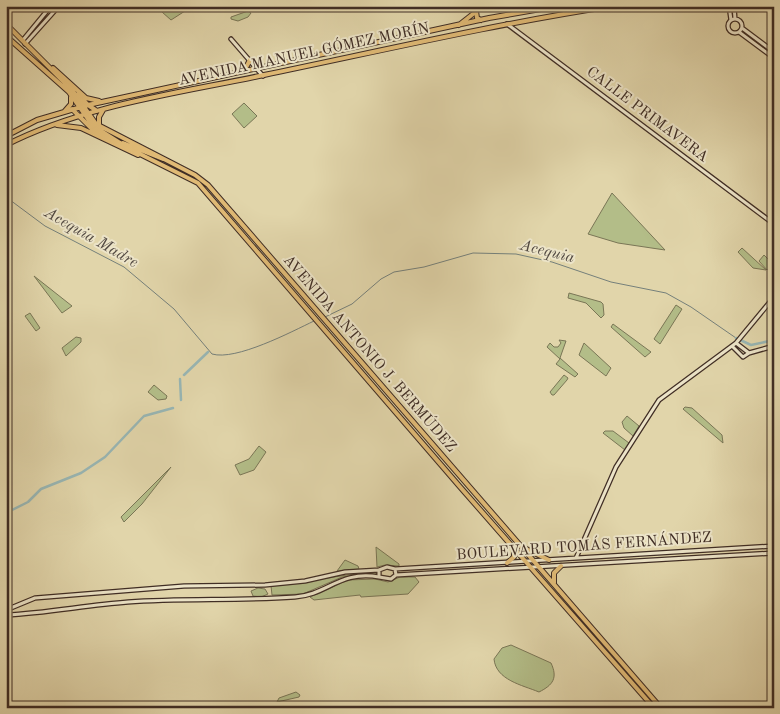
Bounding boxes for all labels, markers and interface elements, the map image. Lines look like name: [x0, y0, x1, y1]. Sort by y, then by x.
street label: AVENIDA MANUEL GÓMEZ MORÍN: [176, 17, 431, 89]
street label: CALLE PRIMAVERA: [583, 64, 711, 166]
water label: Acequia Madre: [41, 204, 141, 271]
water label: Acequia: [517, 237, 576, 267]
street label: AVENIDA ANTONIO J. BERMÚDEZ: [280, 250, 462, 455]
street label: BOULEVARD TOMÁS FERNÁNDEZ: [456, 528, 712, 563]

